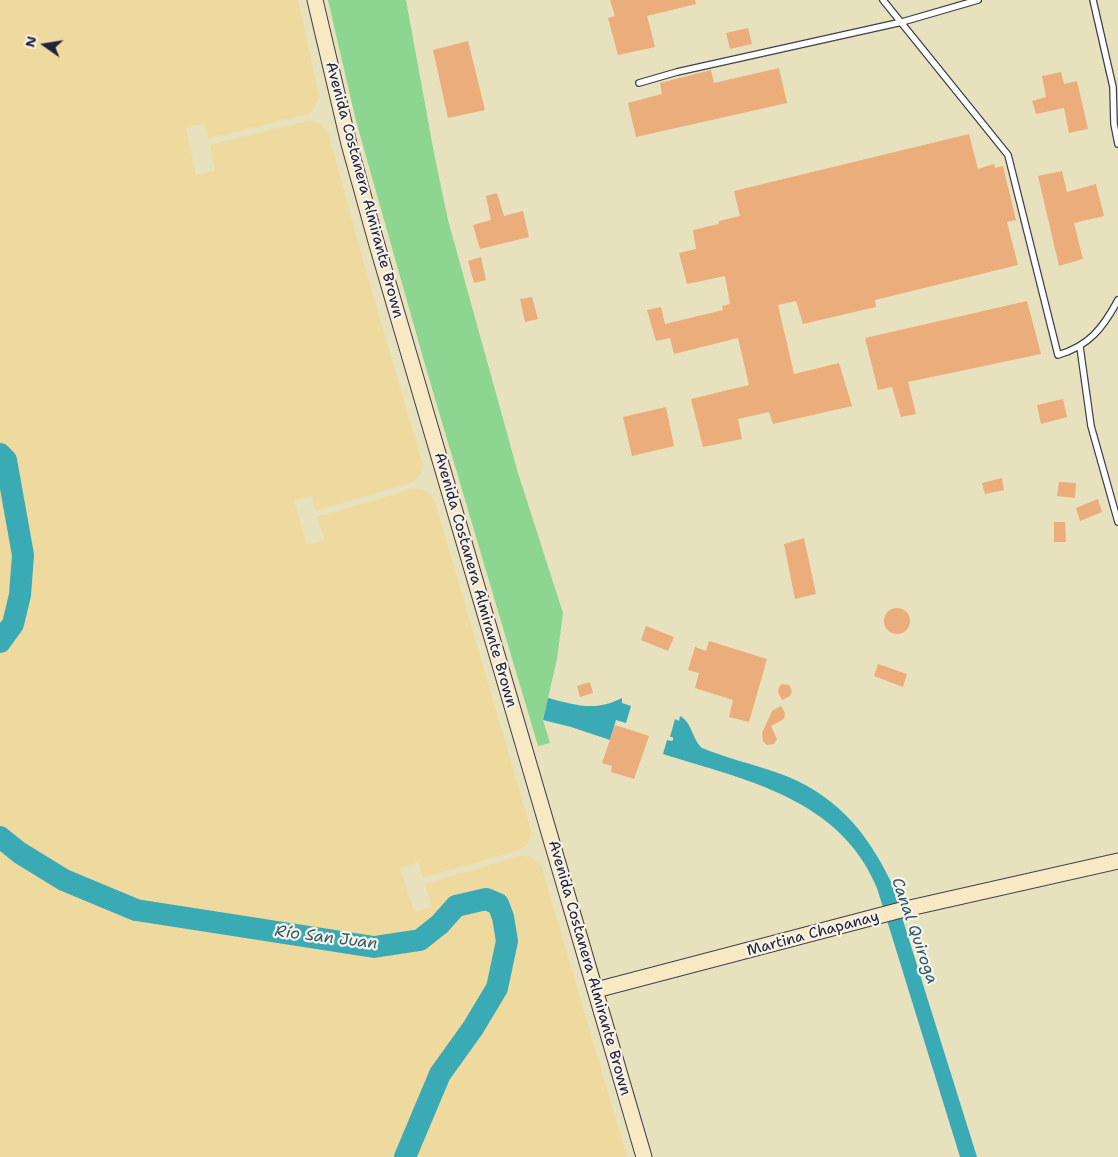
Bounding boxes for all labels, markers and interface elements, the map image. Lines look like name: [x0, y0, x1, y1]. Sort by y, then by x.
north arrow: [20, 20, 70, 70]
text: N: [20, 34, 40, 49]
street label: Avenida Costanera Almirante Brown: [321, 60, 407, 320]
street label: Avenida Costanera Almirante Brown: [430, 450, 520, 710]
street label: Avenida Costanera Almirante Brown: [544, 838, 634, 1098]
water label: Canal Quiroga: [887, 875, 941, 987]
street label: Martina Chapanay: [745, 908, 881, 960]
water label: Río San Juan: [274, 922, 378, 954]

